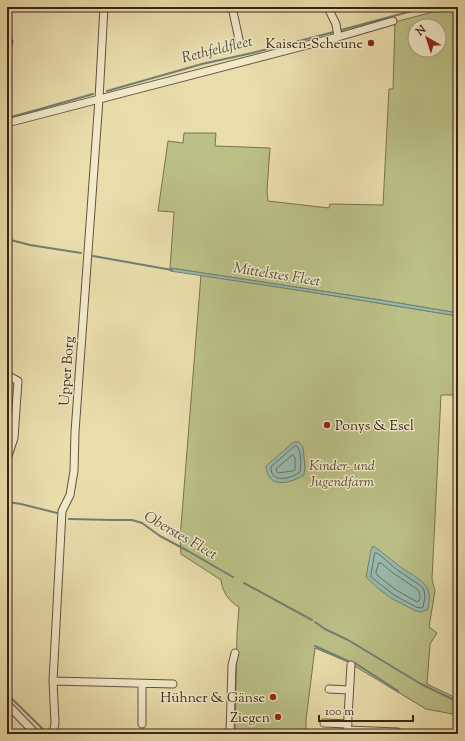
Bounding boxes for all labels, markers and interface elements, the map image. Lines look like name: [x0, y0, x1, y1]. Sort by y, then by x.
north arrow: [407, 18, 447, 58]
text: N: [412, 22, 430, 41]
water label: Rethfeldfleet: [180, 31, 256, 69]
place label: Kaisen-Scheune: [266, 35, 363, 55]
marker: Kaisen-Scheune: [366, 38, 376, 48]
water label: Mittelstes Fleet: [232, 258, 322, 293]
street label: Upper Borg: [56, 335, 80, 407]
place label: Ponys & Esel: [335, 417, 414, 437]
marker: Ponys & Esel: [322, 420, 332, 430]
park label: Kinder- und Jugendfarm: [309, 457, 375, 493]
water label: Oberstes Fleet: [140, 507, 221, 566]
place label: Hühner & Gänse: [160, 689, 265, 709]
marker: Hühner & Gänse: [268, 692, 278, 702]
scale bar: [319, 697, 413, 723]
text: 100 m: [325, 703, 354, 721]
place label: Ziegen: [230, 709, 270, 729]
marker: Ziegen: [273, 712, 283, 722]

